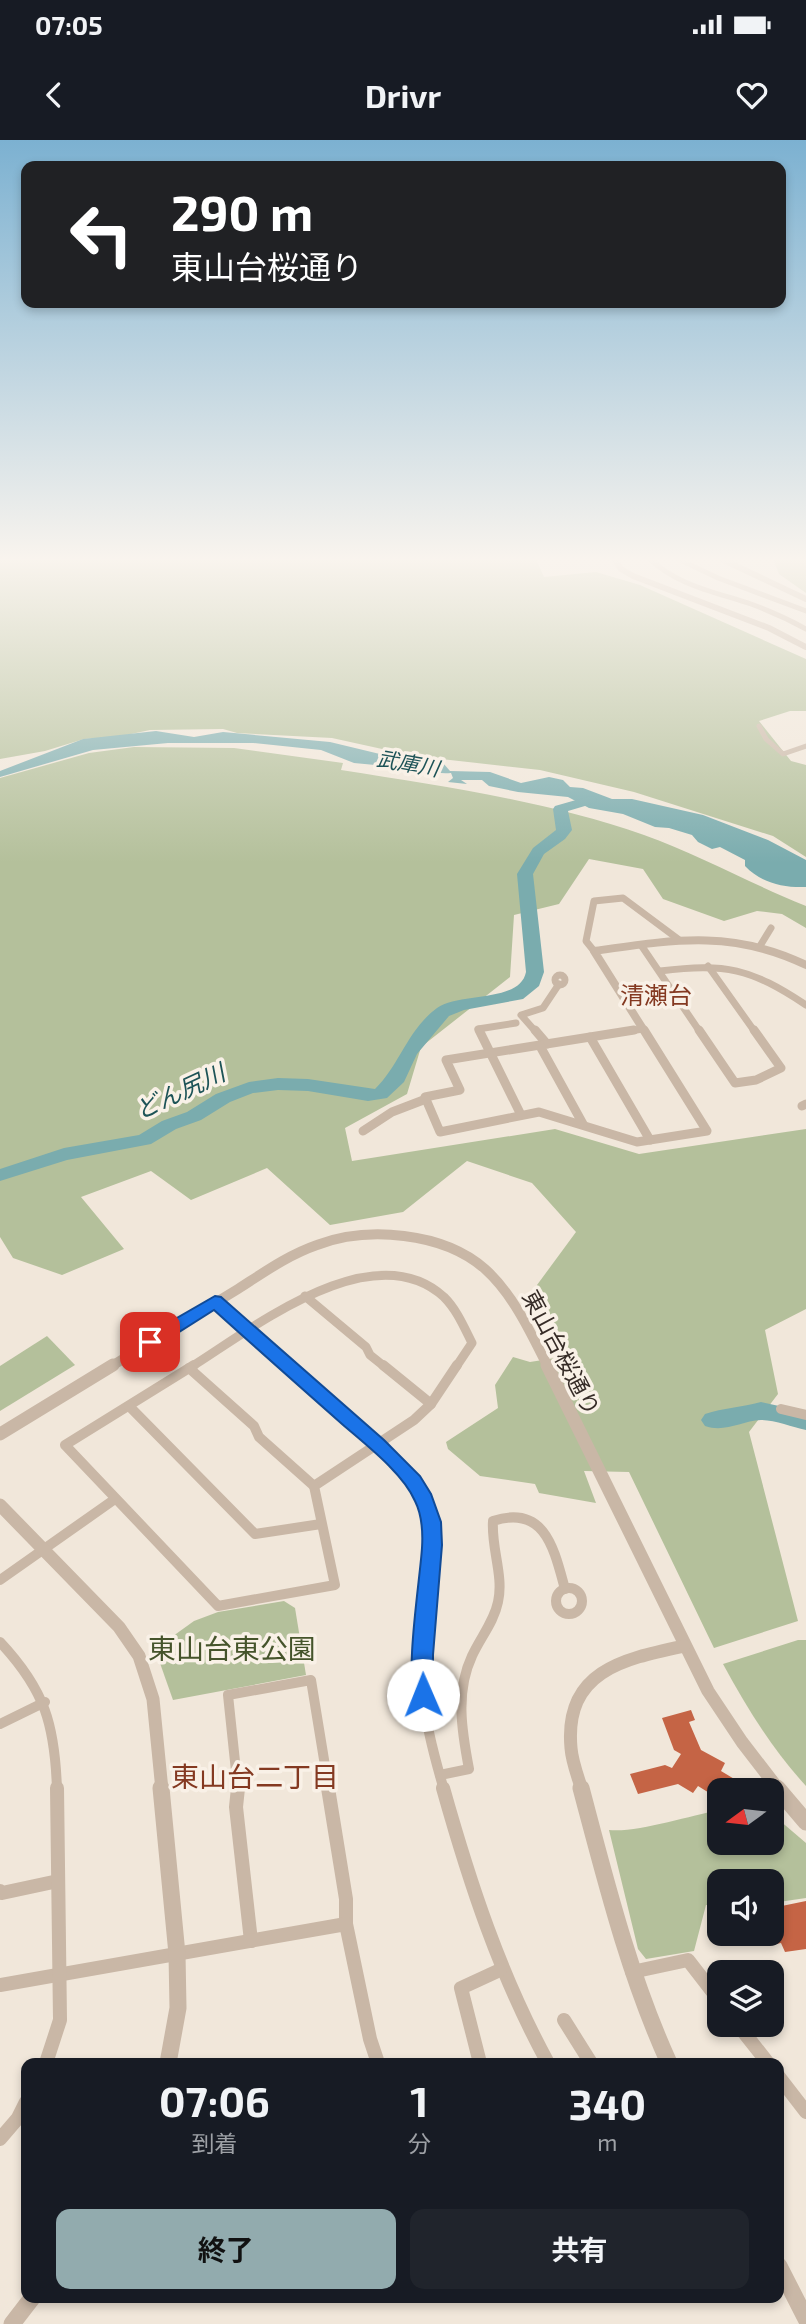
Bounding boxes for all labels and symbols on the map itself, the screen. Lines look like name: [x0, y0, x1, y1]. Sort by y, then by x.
water label: 武庫川: [375, 745, 443, 781]
district label: 清瀬台: [620, 980, 692, 1009]
water label: どん尻川: [130, 1056, 232, 1124]
street label: 東山台桜通り: [517, 1285, 607, 1420]
pin: [120, 1312, 180, 1372]
park label: 東山台東公園: [148, 1631, 316, 1665]
position arrow: [386, 1658, 460, 1732]
district label: 東山台二丁目: [171, 1759, 339, 1793]
north arrow: [707, 1778, 784, 1855]

